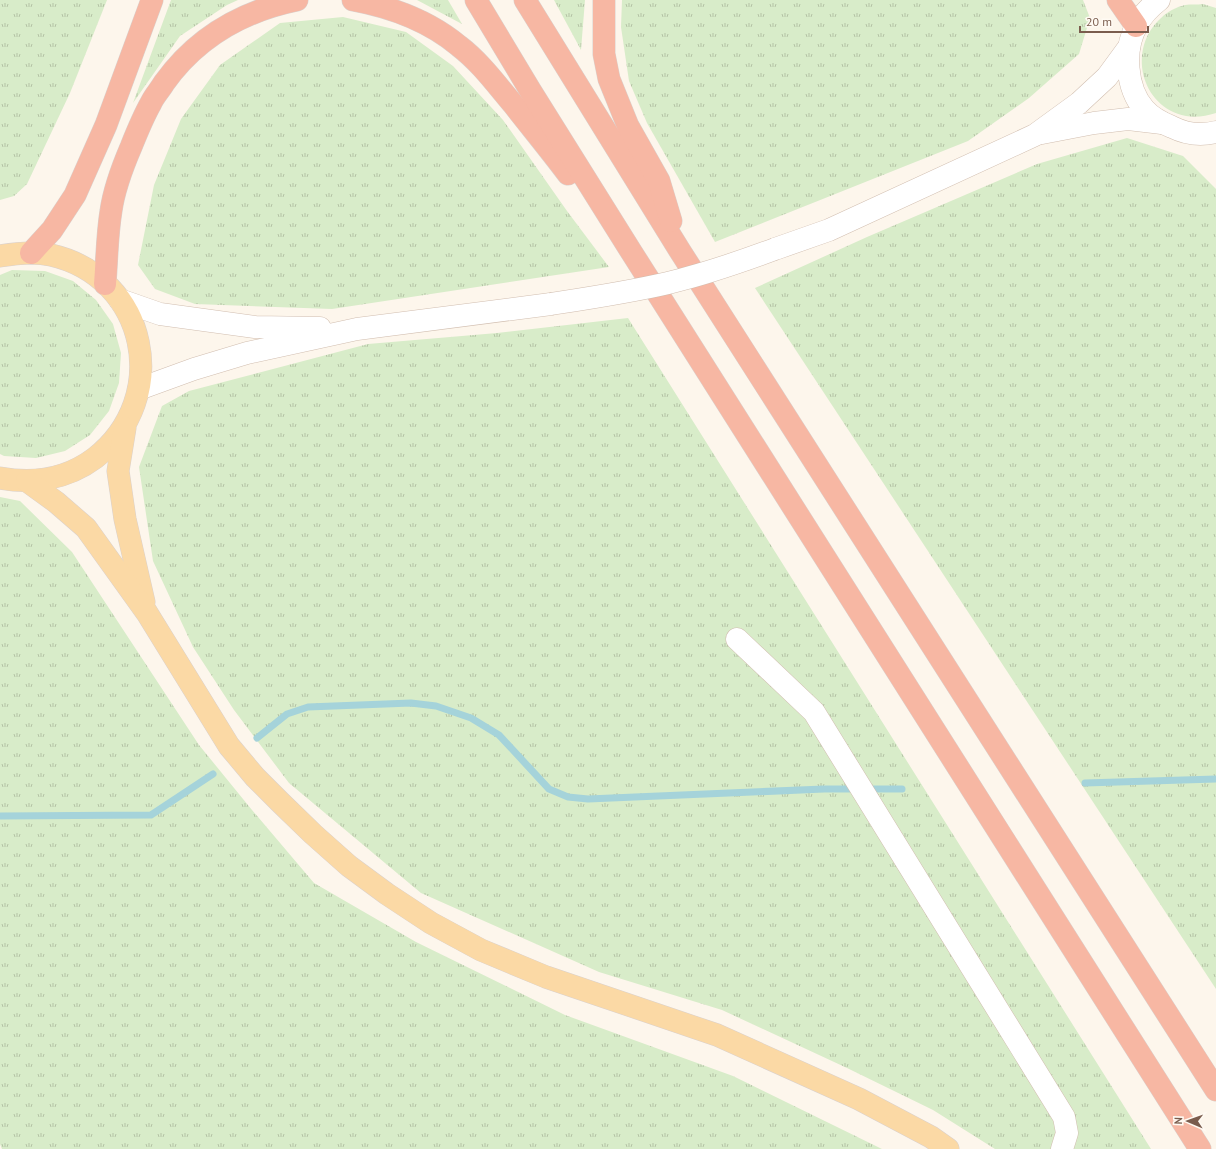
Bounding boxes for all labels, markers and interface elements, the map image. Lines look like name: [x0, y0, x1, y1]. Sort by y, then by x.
scale bar: [1080, 8, 1148, 34]
text: 20 m: [1086, 14, 1112, 29]
north arrow: [1168, 1101, 1208, 1141]
text: N: [1171, 1117, 1185, 1125]

